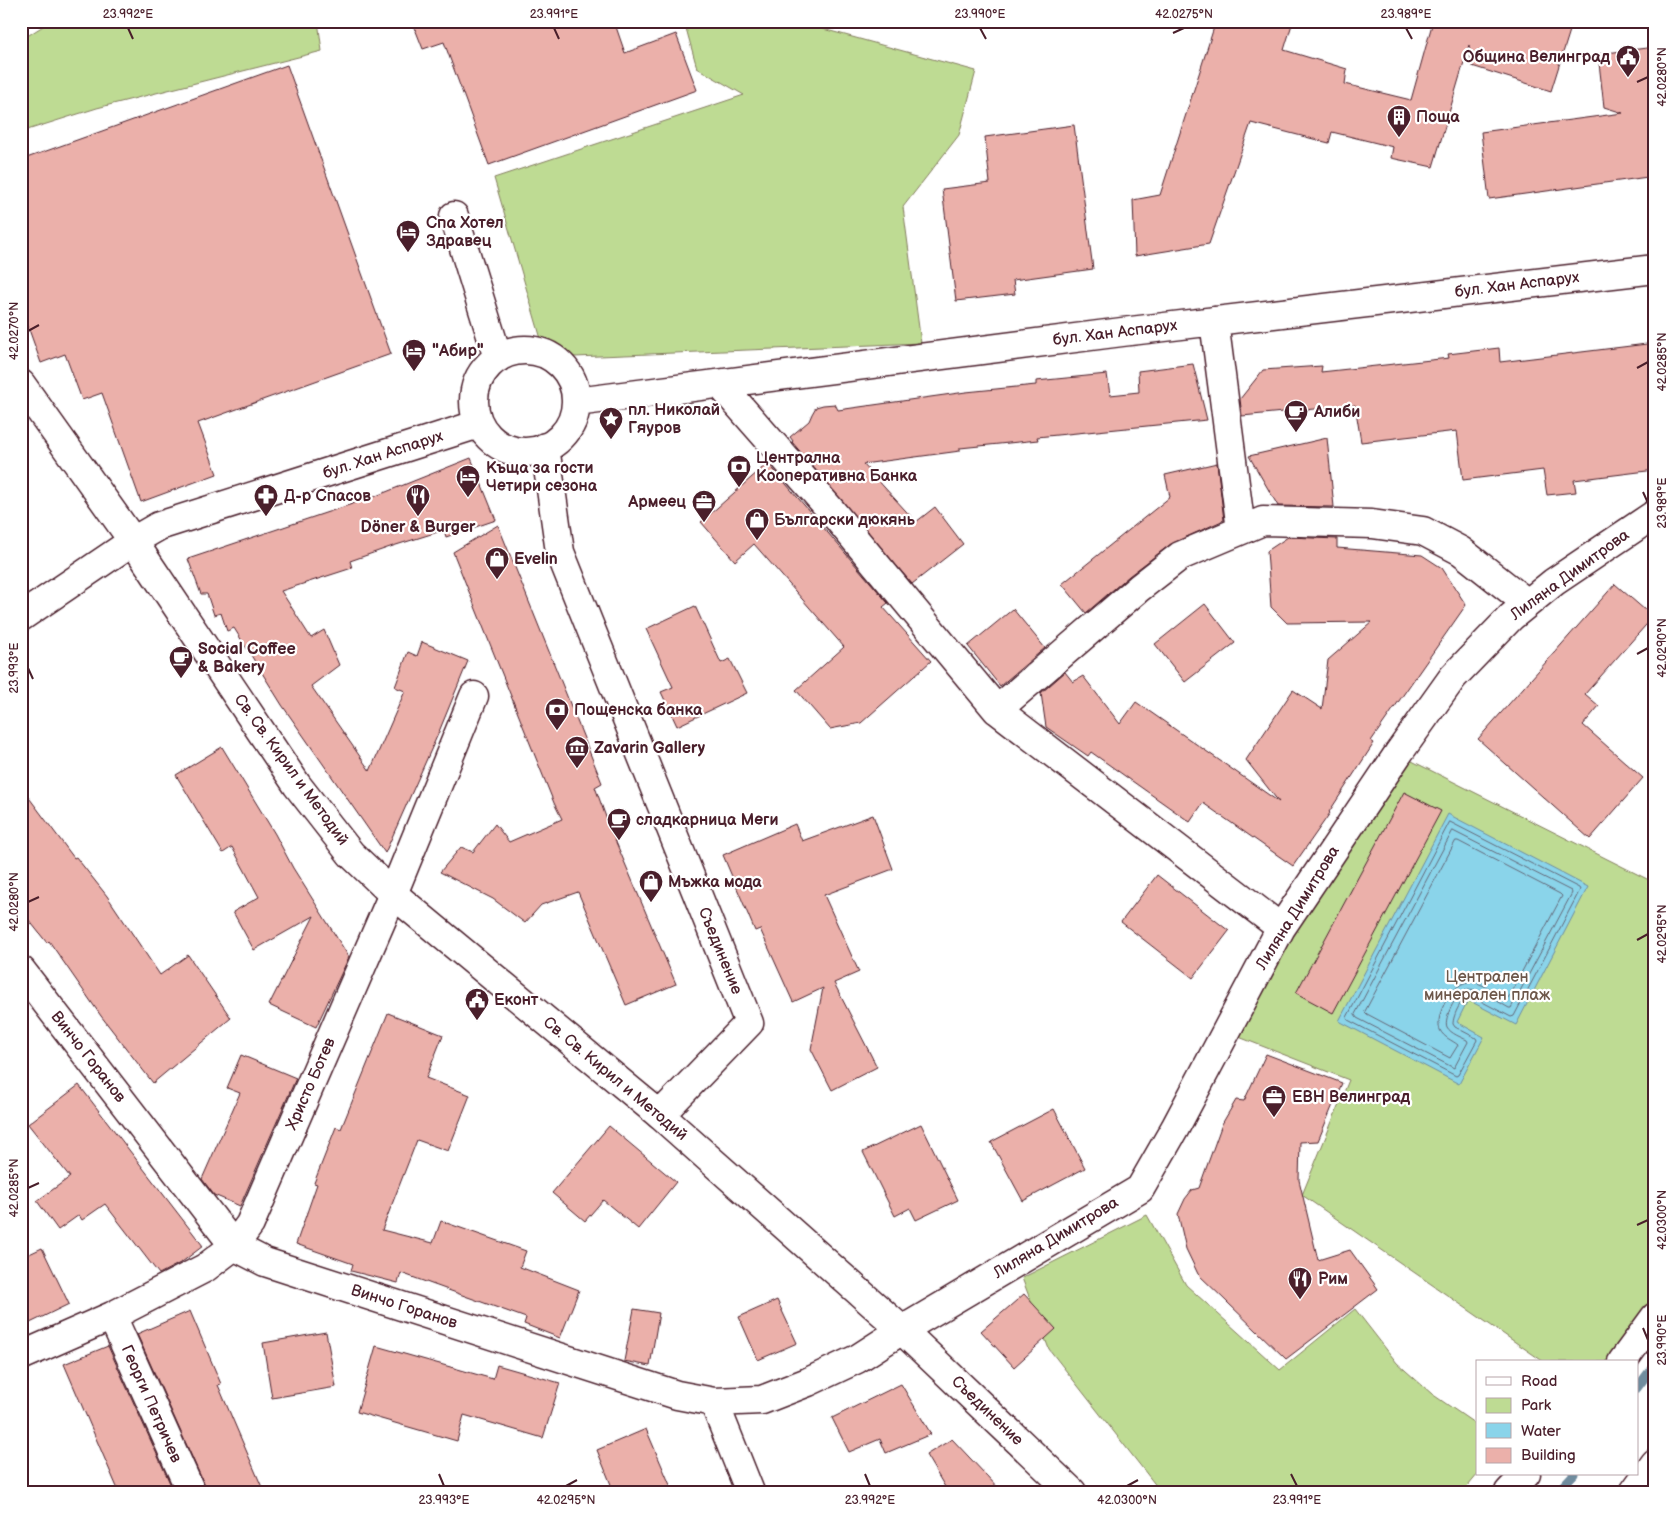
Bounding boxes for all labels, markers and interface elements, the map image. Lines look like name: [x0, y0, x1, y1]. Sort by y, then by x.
text: 23.992°E: [103, 7, 153, 22]
text: 23.991°E: [530, 7, 578, 22]
text: 23.990°E: [955, 7, 1006, 22]
text: 42.0275°N: [1155, 7, 1213, 22]
text: 23.989°E: [1381, 7, 1432, 22]
public building icon: Община Велинград: [1615, 44, 1641, 78]
text: 42.0280°N: [1655, 47, 1670, 107]
place label: Община Велинград: [1463, 48, 1610, 67]
building icon: Поща: [1386, 104, 1412, 138]
place label: Поща: [1416, 108, 1460, 127]
place label: Спа Хотел Здравец: [426, 214, 504, 251]
hotel icon: Спа Хотел Здравец: [395, 219, 421, 253]
street label: бул. Хан Аспарух: [1454, 268, 1580, 302]
text: 42.0270°N: [7, 302, 22, 360]
street label: бул. Хан Аспарух: [1052, 316, 1178, 350]
text: 42.0285°N: [1655, 332, 1670, 392]
hotel icon: "Абир": [401, 338, 427, 372]
place label: "Абир": [432, 342, 484, 361]
cafe icon: Алиби: [1283, 399, 1309, 433]
place label: пл. Николай Гяуров: [628, 401, 720, 438]
place label: Алиби: [1313, 403, 1360, 422]
place icon: пл. Николай Гяуров: [598, 406, 624, 440]
street label: бул. Хан Аспарух: [321, 427, 445, 483]
place label: Централна Кооперативна Банка: [756, 449, 918, 486]
bank icon: Централна Кооперативна Банка: [726, 454, 752, 488]
place label: Къща за гости Четири сезона: [486, 459, 598, 496]
hotel icon: Къща за гости Четири сезона: [455, 464, 481, 498]
text: 23.989°E: [1655, 477, 1670, 528]
pharmacy icon: Д-р Спасов: [253, 483, 279, 517]
restaurant icon: Döner & Burger: [405, 483, 431, 517]
place label: Д-р Спасов: [284, 487, 371, 506]
office icon: Армеец: [691, 489, 717, 523]
place label: Армеец: [627, 493, 686, 512]
shop icon: Български дюкянь: [744, 507, 770, 541]
place label: Български дюкянь: [774, 511, 916, 530]
place label: Döner & Burger: [361, 518, 476, 537]
street label: Лиляна Димитрова: [1506, 525, 1634, 625]
shop icon: Evelin: [484, 546, 510, 580]
place label: Evelin: [514, 550, 558, 569]
text: 42.0290°N: [1655, 618, 1670, 678]
place label: Social Coffee & Bakery: [198, 640, 296, 677]
text: 23.993°E: [7, 642, 22, 694]
cafe icon: Social Coffee & Bakery: [168, 645, 194, 679]
street label: Св. Св. Кирил и Методий: [230, 691, 352, 849]
bank icon: Пощенска банка: [544, 697, 570, 731]
place label: Пощенска банка: [574, 701, 703, 720]
museum icon: Zavarin Gallery: [564, 735, 590, 769]
place label: Zavarin Gallery: [594, 739, 706, 758]
cafe icon: сладкарница Меги: [606, 807, 632, 841]
place label: сладкарница Меги: [636, 811, 778, 830]
street label: Лиляна Димитрова: [1252, 842, 1344, 974]
shop icon: Мъжка мода: [638, 869, 664, 903]
text: 42.0280°N: [7, 872, 22, 932]
place label: Мъжка мода: [668, 873, 762, 892]
text: 42.0295°N: [1655, 904, 1670, 964]
street label: Съединение: [694, 905, 746, 997]
park label: Централен минерален плаж: [1424, 968, 1551, 1005]
public building icon: Еконт: [464, 987, 490, 1021]
place label: Еконт: [494, 991, 539, 1010]
street label: Винчо Горанов: [46, 1008, 130, 1107]
street label: Св. Св. Кирил и Методий: [539, 1013, 691, 1145]
street label: Христо Ботев: [282, 1034, 340, 1133]
office icon: ЕВН Велинград: [1261, 1084, 1287, 1118]
place label: ЕВН Велинград: [1292, 1088, 1410, 1107]
text: 42.0285°N: [7, 1158, 22, 1218]
text: 42.0300°N: [1655, 1190, 1670, 1250]
street label: Лиляна Димитрова: [989, 1193, 1122, 1283]
restaurant icon: Рим: [1287, 1266, 1313, 1300]
place label: Рим: [1318, 1270, 1348, 1289]
street label: Винчо Горанов: [349, 1281, 460, 1333]
text: 23.990°E: [1655, 1314, 1670, 1365]
street label: Георги Петричев: [117, 1342, 186, 1466]
legend: [1476, 1360, 1638, 1476]
street label: Съединение: [947, 1372, 1027, 1450]
text: Road: [1521, 1372, 1557, 1391]
text: Park: [1521, 1396, 1552, 1415]
text: Water: [1521, 1422, 1561, 1441]
text: Building: [1521, 1446, 1576, 1465]
text: 23.993°E: [418, 1493, 470, 1508]
text: 42.0295°N: [536, 1493, 596, 1508]
text: 23.992°E: [845, 1493, 895, 1508]
text: 42.0300°N: [1097, 1493, 1157, 1508]
text: 23.991°E: [1273, 1493, 1321, 1508]

